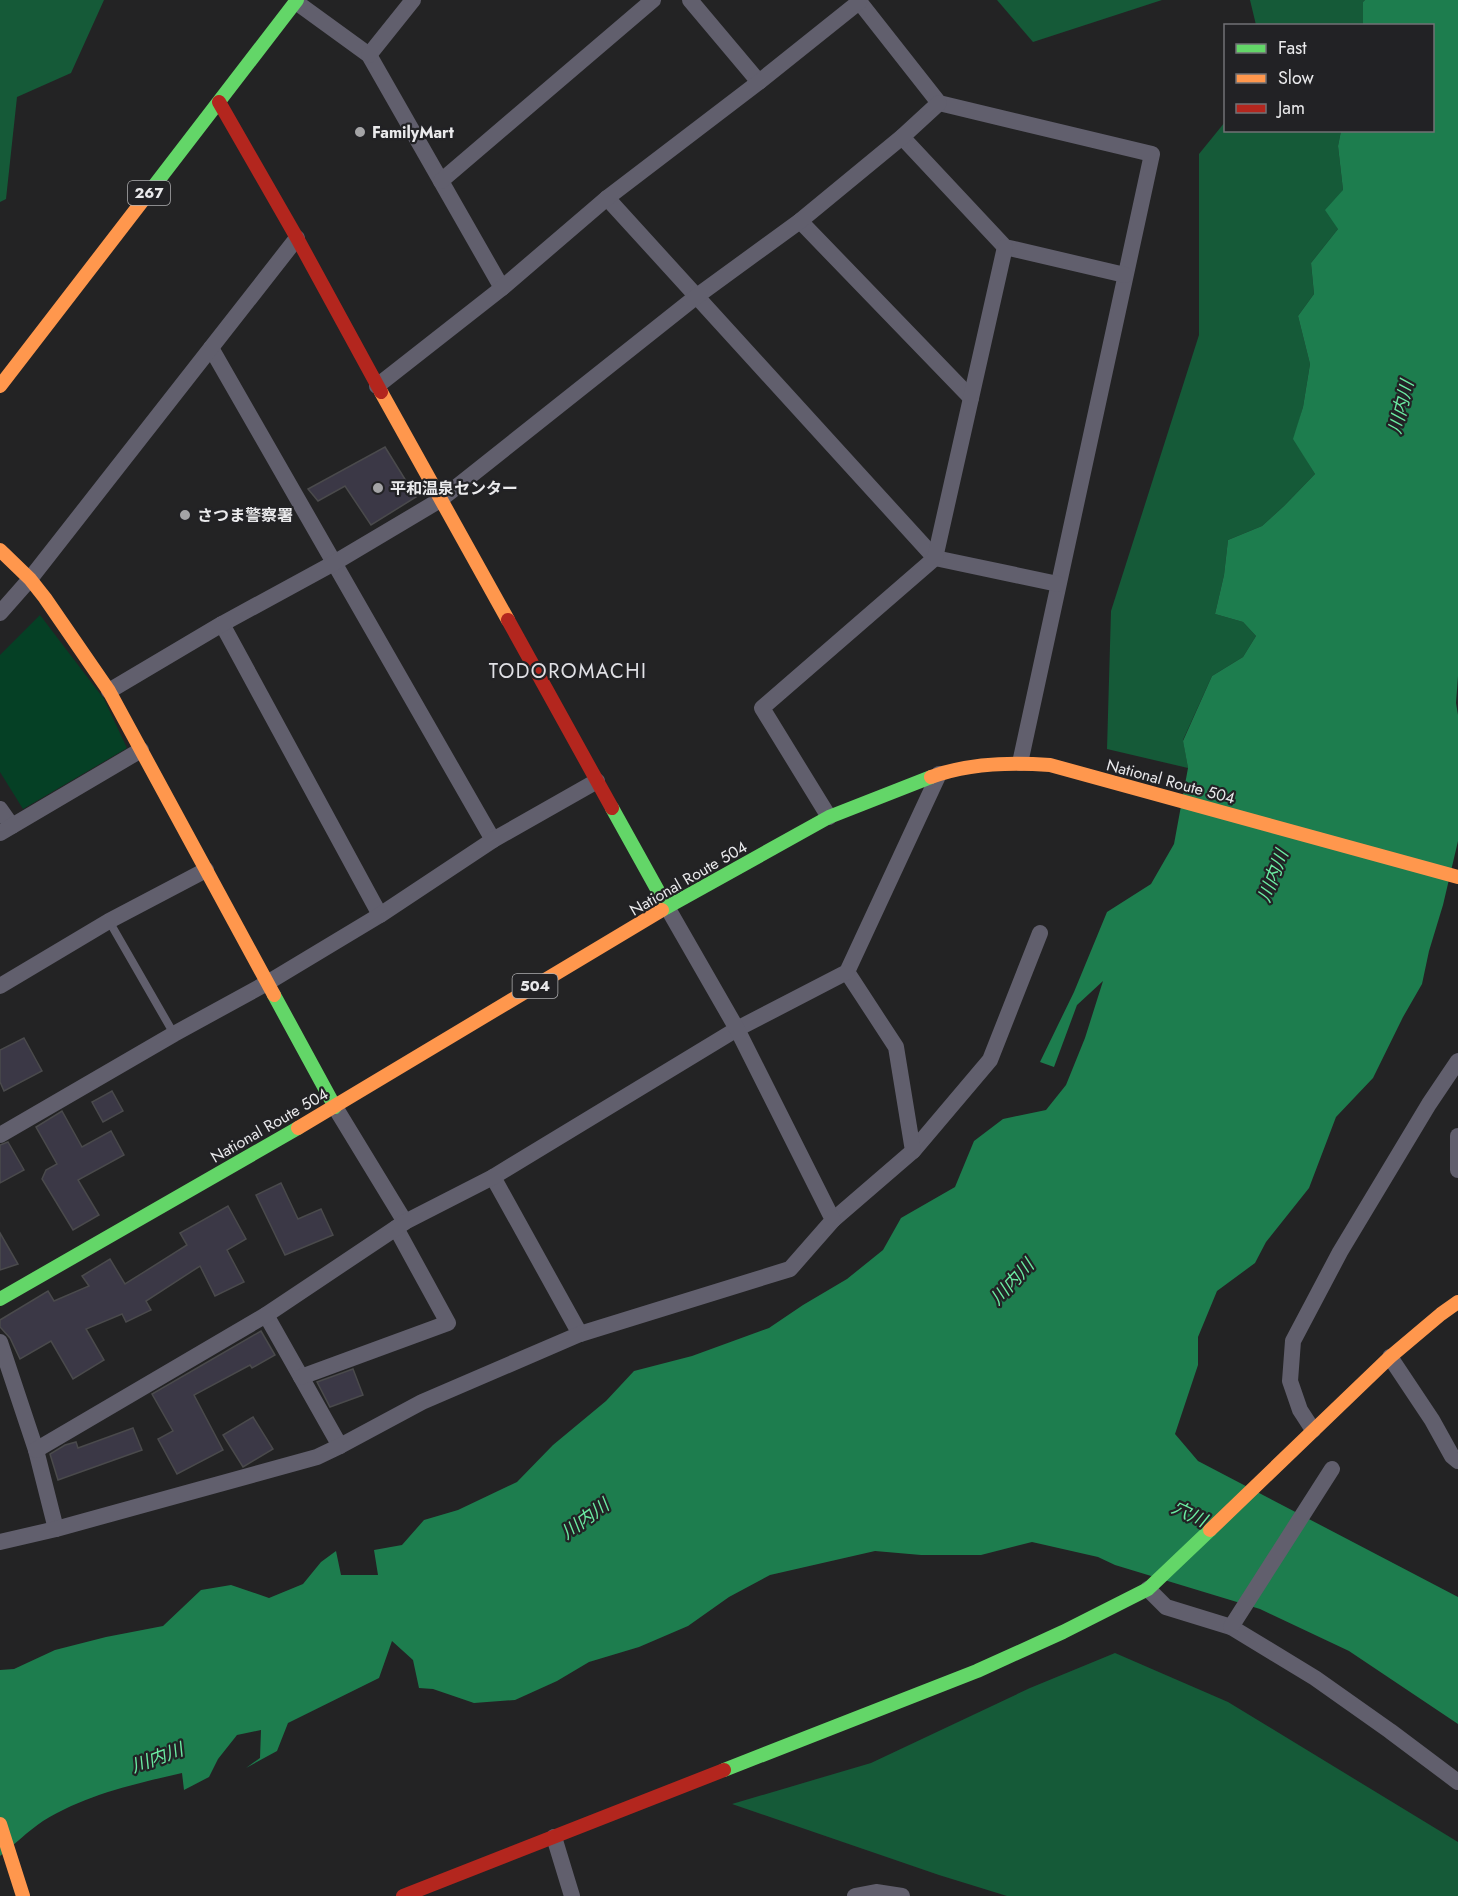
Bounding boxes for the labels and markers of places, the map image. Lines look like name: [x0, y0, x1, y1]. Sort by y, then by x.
place label: FamilyMart: [372, 121, 455, 144]
marker: FamilyMart: [353, 125, 367, 139]
place label: 平和温泉センター: [390, 477, 518, 500]
marker: 平和温泉センター: [371, 481, 385, 495]
place label: さつま警察署: [197, 504, 293, 527]
marker: さつま警察署: [178, 508, 192, 522]

